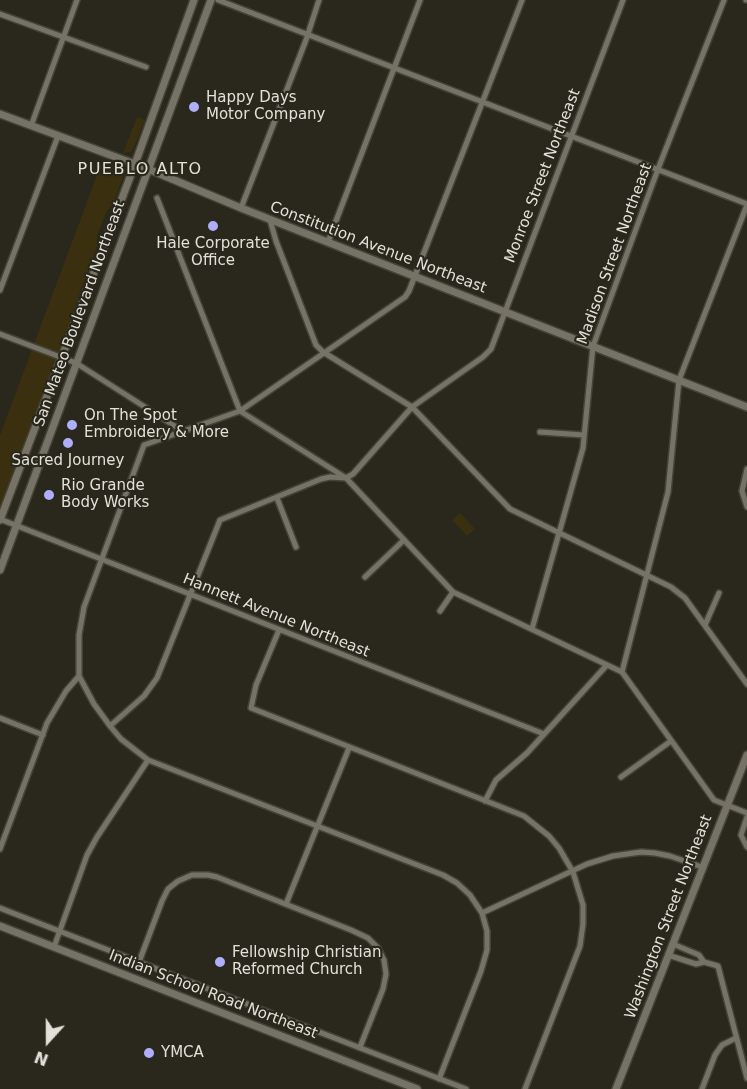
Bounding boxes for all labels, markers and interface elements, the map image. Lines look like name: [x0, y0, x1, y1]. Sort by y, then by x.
street label: Monroe Street Northeast: [501, 86, 585, 266]
place label: Happy Days Motor Company: [206, 89, 325, 124]
marker: Happy Days Motor Company: [187, 100, 201, 114]
district label: PUEBLO ALTO: [78, 160, 202, 180]
street label: Madison Street Northeast: [574, 161, 656, 347]
street label: Constitution Avenue Northeast: [267, 198, 489, 298]
street label: San Mateo Boulevard Northeast: [31, 199, 129, 429]
marker: Hale Corporate Office: [206, 219, 220, 233]
place label: Hale Corporate Office: [156, 235, 270, 270]
place label: On The Spot Embroidery & More: [84, 407, 229, 442]
marker: On The Spot Embroidery & More: [65, 418, 79, 432]
marker: Sacred Journey: [61, 436, 75, 450]
place label: Sacred Journey: [12, 452, 124, 470]
place label: Rio Grande Body Works: [61, 477, 149, 512]
marker: Rio Grande Body Works: [42, 488, 56, 502]
street label: Hannett Avenue Northeast: [180, 570, 372, 662]
street label: Washington Street Northeast: [622, 812, 716, 1022]
place label: Fellowship Christian Reformed Church: [232, 944, 381, 979]
street label: Indian School Road Northeast: [106, 947, 320, 1043]
marker: Fellowship Christian Reformed Church: [213, 955, 227, 969]
north arrow: [18, 1011, 78, 1071]
place label: YMCA: [161, 1044, 204, 1062]
marker: YMCA: [142, 1046, 156, 1060]
text: N: [32, 1047, 51, 1070]

